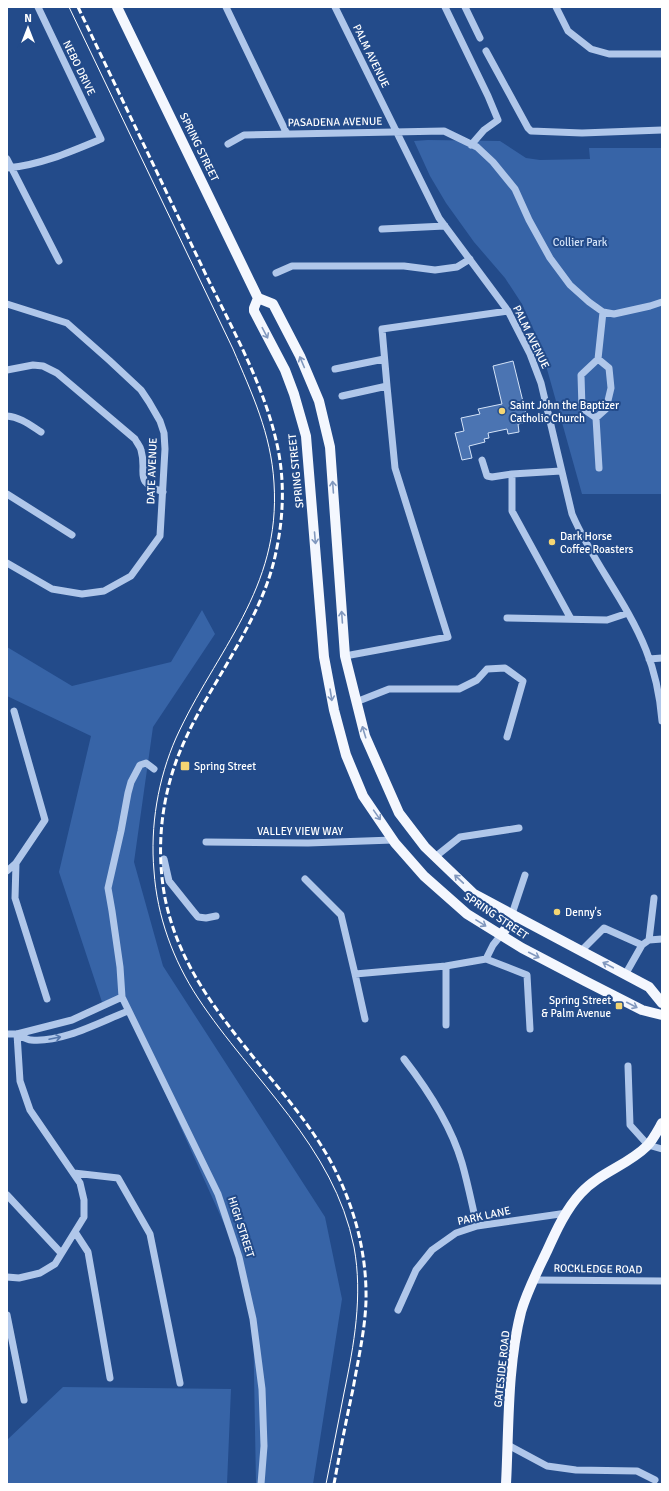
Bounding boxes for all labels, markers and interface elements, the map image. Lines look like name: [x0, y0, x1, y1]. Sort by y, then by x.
north arrow: [8, 8, 48, 48]
text: N: [24, 12, 32, 25]
street label: PALM AVENUE: [350, 22, 392, 90]
street label: NEBO DRIVE: [60, 38, 98, 98]
street label: SPRING STREET: [177, 111, 222, 184]
street label: PASADENA AVENUE: [287, 115, 383, 129]
park label: Collier Park: [553, 236, 608, 249]
street label: PALM AVENUE: [510, 303, 552, 371]
one-way arrow: [262, 327, 270, 339]
one-way arrow: [298, 356, 306, 368]
place label: Saint John the Baptizer Catholic Church: [510, 399, 619, 425]
marker: Saint John the Baptizer Catholic Church: [497, 406, 507, 416]
street label: SPRING STREET: [286, 433, 306, 509]
street label: DATE AVENUE: [144, 437, 160, 505]
one-way arrow: [329, 481, 336, 494]
place label: Dark Horse Coffee Roasters: [560, 530, 633, 556]
one-way arrow: [312, 531, 319, 544]
marker: Dark Horse Coffee Roasters: [547, 537, 557, 547]
one-way arrow: [339, 611, 346, 624]
one-way arrow: [327, 688, 335, 701]
one-way arrow: [360, 726, 367, 739]
marker: Spring Street: [179, 760, 191, 772]
place label: Spring Street: [194, 760, 256, 773]
one-way arrow: [373, 810, 381, 821]
street label: VALLEY VIEW WAY: [257, 825, 344, 838]
one-way arrow: [454, 875, 464, 884]
street label: SPRING STREET: [461, 890, 531, 943]
place label: Denny's: [565, 906, 602, 919]
marker: Denny's: [552, 907, 562, 917]
one-way arrow: [475, 919, 487, 927]
one-way arrow: [528, 951, 540, 959]
one-way arrow: [602, 961, 614, 969]
place label: Spring Street & Palm Avenue: [541, 994, 611, 1020]
marker: Spring Street & Palm Avenue: [614, 1001, 624, 1011]
one-way arrow: [626, 1002, 638, 1009]
one-way arrow: [48, 1033, 61, 1041]
street label: HIGH STREET: [225, 1195, 257, 1260]
street label: PARK LANE: [456, 1204, 512, 1228]
street label: ROCKLEDGE ROAD: [553, 1262, 643, 1276]
street label: GATESIDE ROAD: [491, 1330, 513, 1408]

